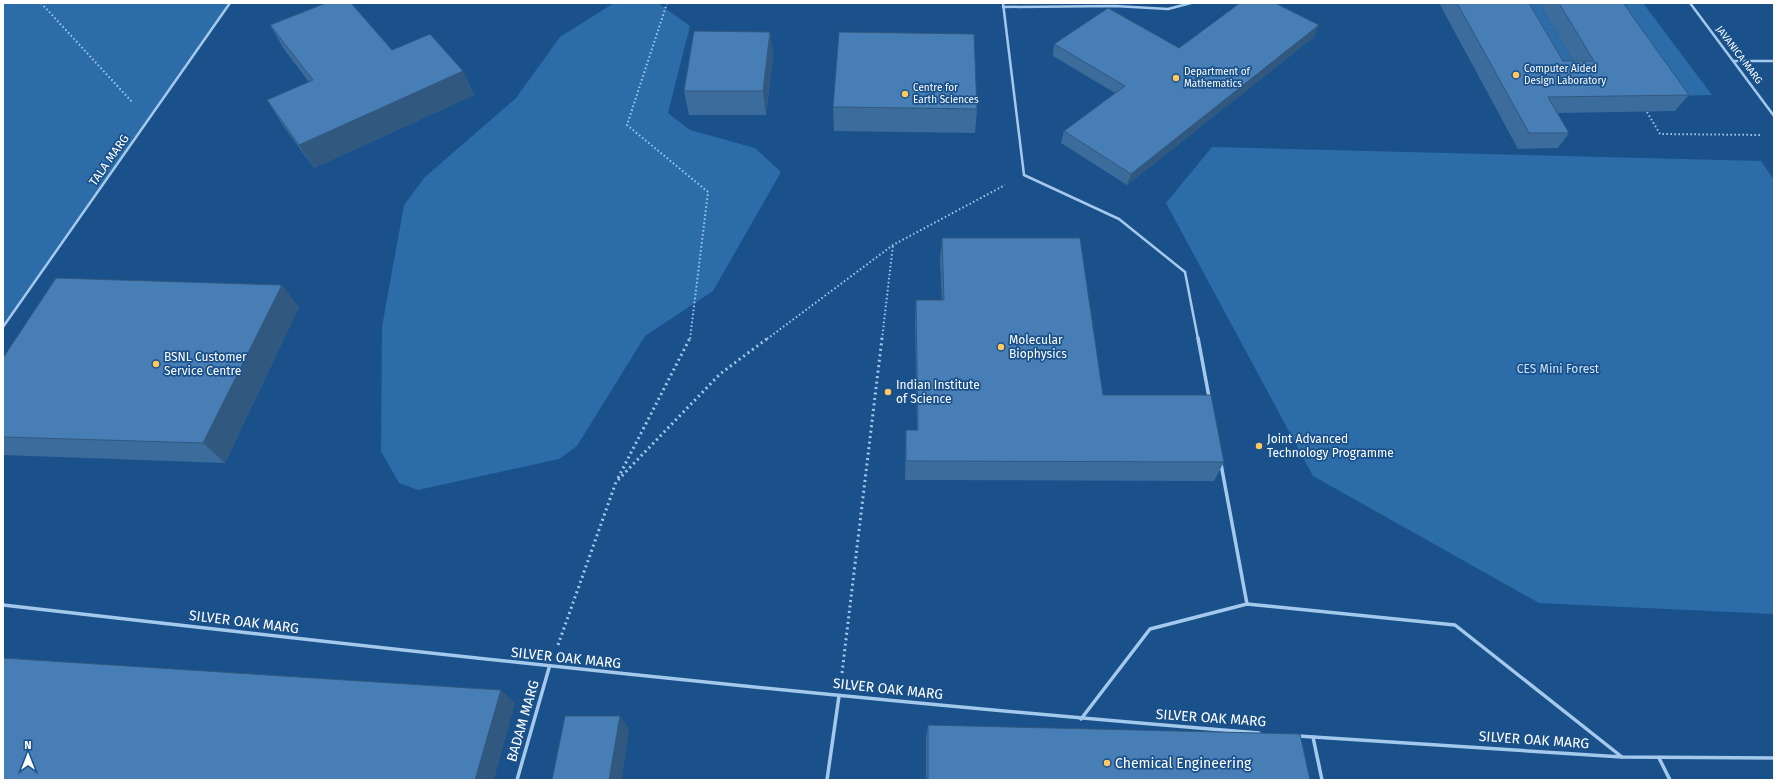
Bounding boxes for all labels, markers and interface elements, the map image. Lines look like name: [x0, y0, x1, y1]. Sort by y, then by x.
street label: JAVANICA MARG: [1713, 24, 1765, 86]
place label: Computer Aided Design Laboratory: [1524, 63, 1606, 87]
place label: Department of Mathematics: [1184, 66, 1251, 90]
marker: Computer Aided Design Laboratory: [1511, 70, 1521, 80]
marker: Department of Mathematics: [1171, 73, 1181, 83]
place label: Centre for Earth Sciences: [913, 82, 979, 106]
marker: Centre for Earth Sciences: [900, 89, 910, 99]
street label: TALA MARG: [86, 132, 132, 188]
place label: Molecular Biophysics: [1009, 333, 1067, 361]
marker: Molecular Biophysics: [996, 342, 1006, 352]
place label: BSNL Customer Service Centre: [164, 350, 247, 378]
marker: BSNL Customer Service Centre: [151, 359, 161, 369]
park label: CES Mini Forest: [1517, 362, 1600, 376]
place label: Indian Institute of Science: [896, 378, 980, 406]
marker: Indian Institute of Science: [883, 387, 893, 397]
place label: Joint Advanced Technology Programme: [1267, 432, 1394, 460]
marker: Joint Advanced Technology Programme: [1254, 441, 1264, 451]
street label: SILVER OAK MARG: [188, 607, 300, 637]
street label: SILVER OAK MARG: [510, 644, 622, 672]
street label: SILVER OAK MARG: [832, 675, 944, 703]
street label: BADAM MARG: [503, 678, 543, 764]
street label: SILVER OAK MARG: [1155, 706, 1267, 730]
street label: SILVER OAK MARG: [1478, 728, 1590, 752]
north arrow: [8, 735, 48, 775]
text: N: [24, 739, 32, 752]
place label: Chemical Engineering: [1115, 755, 1252, 772]
marker: Chemical Engineering: [1102, 758, 1112, 768]

